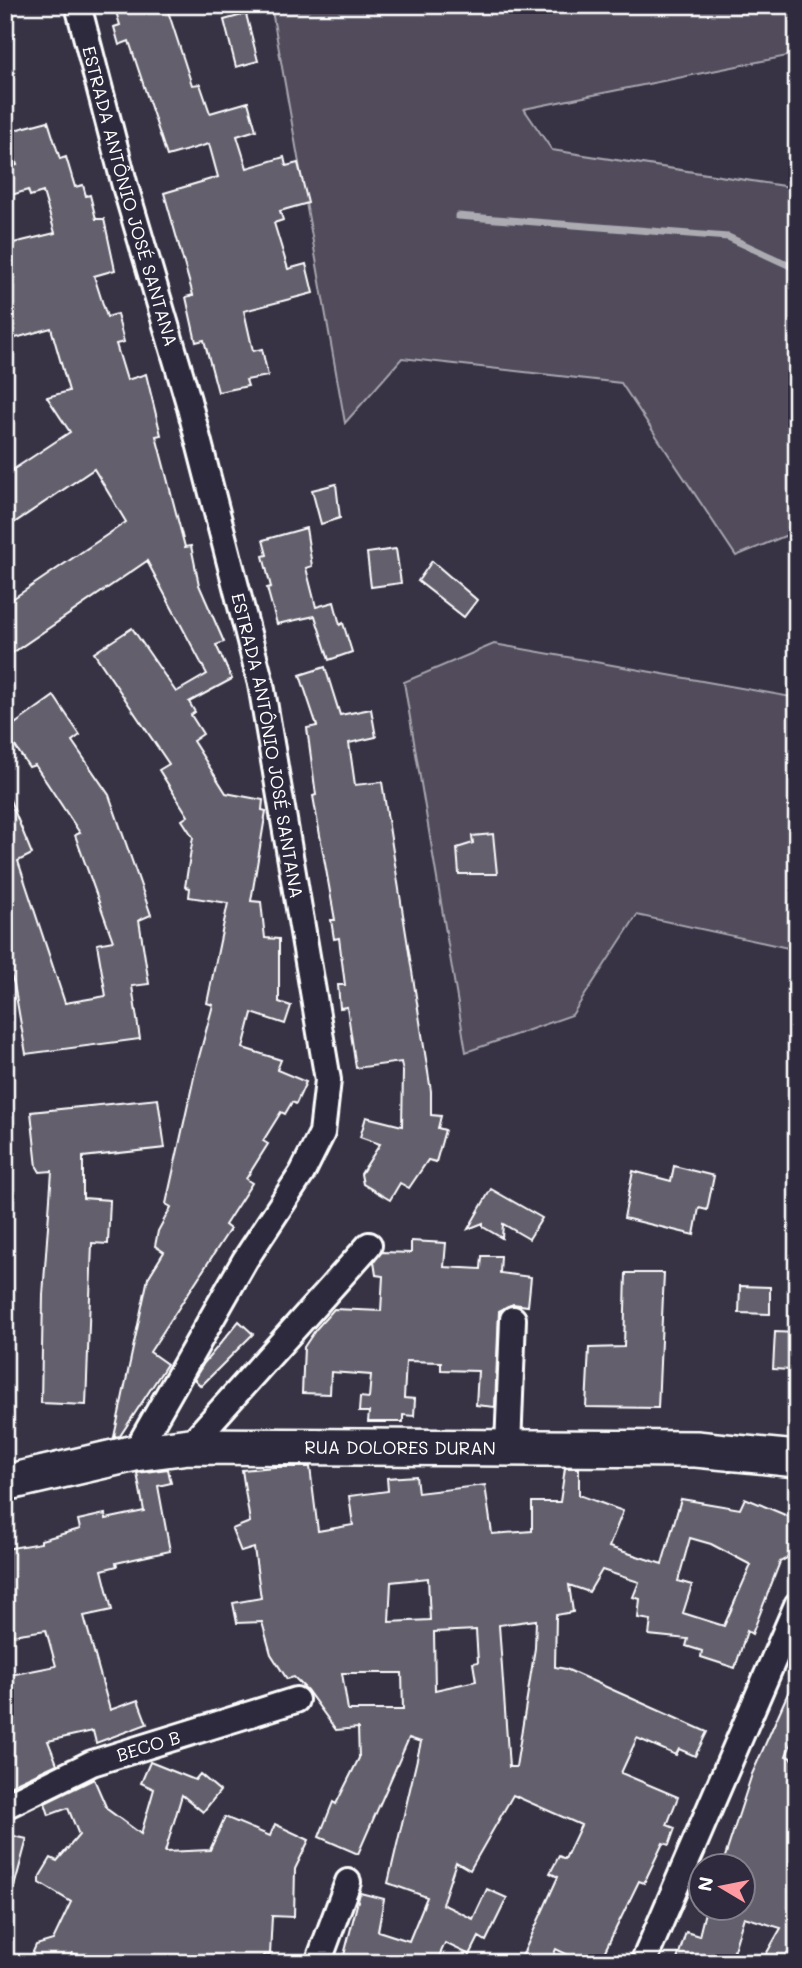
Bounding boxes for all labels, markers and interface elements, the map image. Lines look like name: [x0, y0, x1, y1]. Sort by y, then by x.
street label: ESTRADA ANTÔNIO JOSÉ SANTANA: [77, 43, 184, 349]
street label: ESTRADA ANTÔNIO JOSÉ SANTANA: [226, 590, 309, 900]
street label: RUA DOLORES DURAN: [304, 1435, 496, 1460]
street label: BECO B: [113, 1724, 183, 1767]
north arrow: [686, 1853, 756, 1923]
text: N: [691, 1875, 718, 1893]

